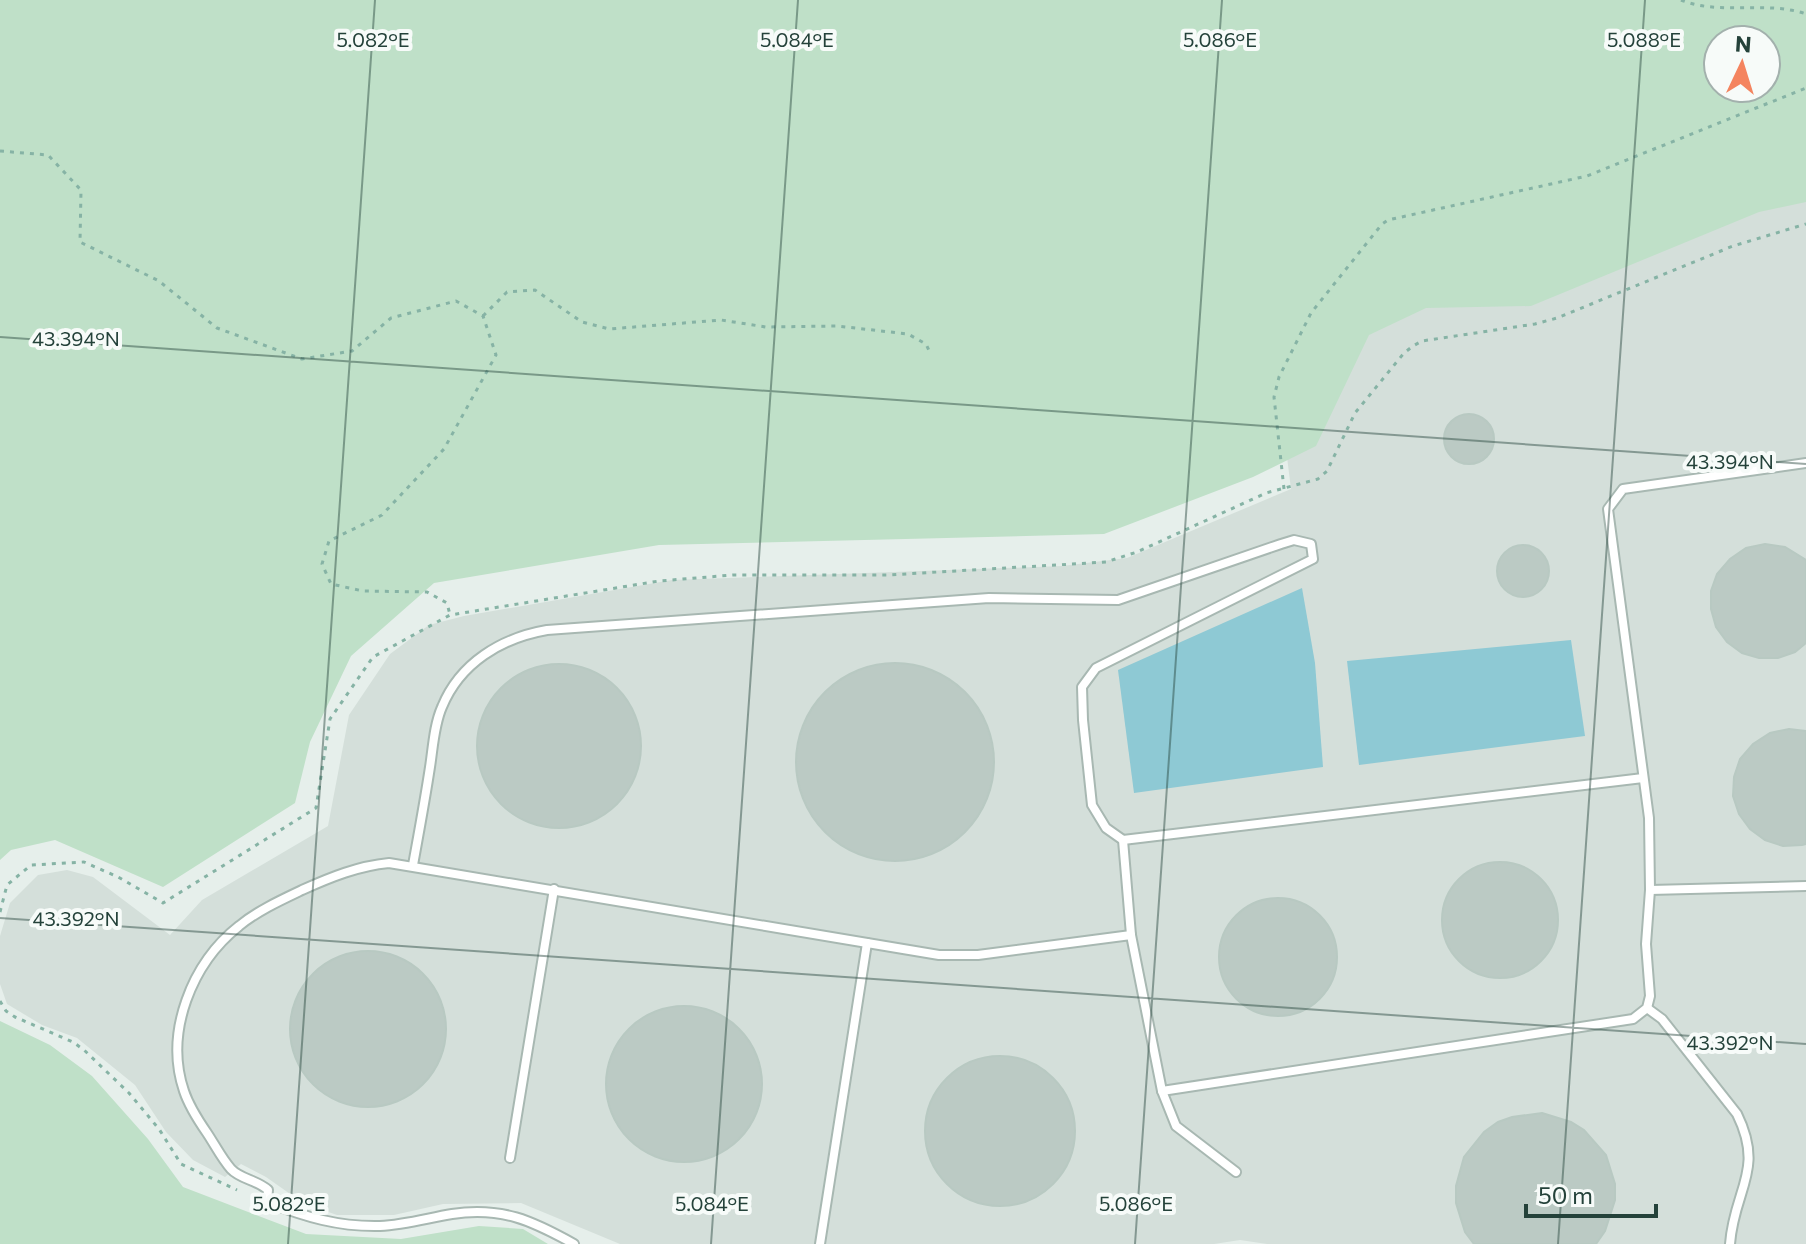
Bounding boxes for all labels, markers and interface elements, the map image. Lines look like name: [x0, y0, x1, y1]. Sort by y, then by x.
north arrow: [1702, 24, 1782, 104]
text: 5.082°E: [336, 27, 410, 51]
text: 5.084°E: [760, 27, 834, 51]
text: 5.086°E: [1183, 27, 1257, 51]
text: 5.088°E: [1607, 27, 1681, 51]
text: N: [1734, 30, 1753, 58]
text: 43.394°N: [32, 326, 120, 350]
text: 43.394°N: [1686, 449, 1774, 473]
text: 43.392°N: [32, 906, 120, 930]
text: 43.392°N: [1686, 1030, 1774, 1054]
scale bar: [1526, 1168, 1656, 1218]
text: 50 m: [1538, 1180, 1593, 1209]
text: 5.082°E: [252, 1191, 326, 1215]
text: 5.084°E: [675, 1191, 749, 1215]
text: 5.086°E: [1099, 1191, 1173, 1215]

